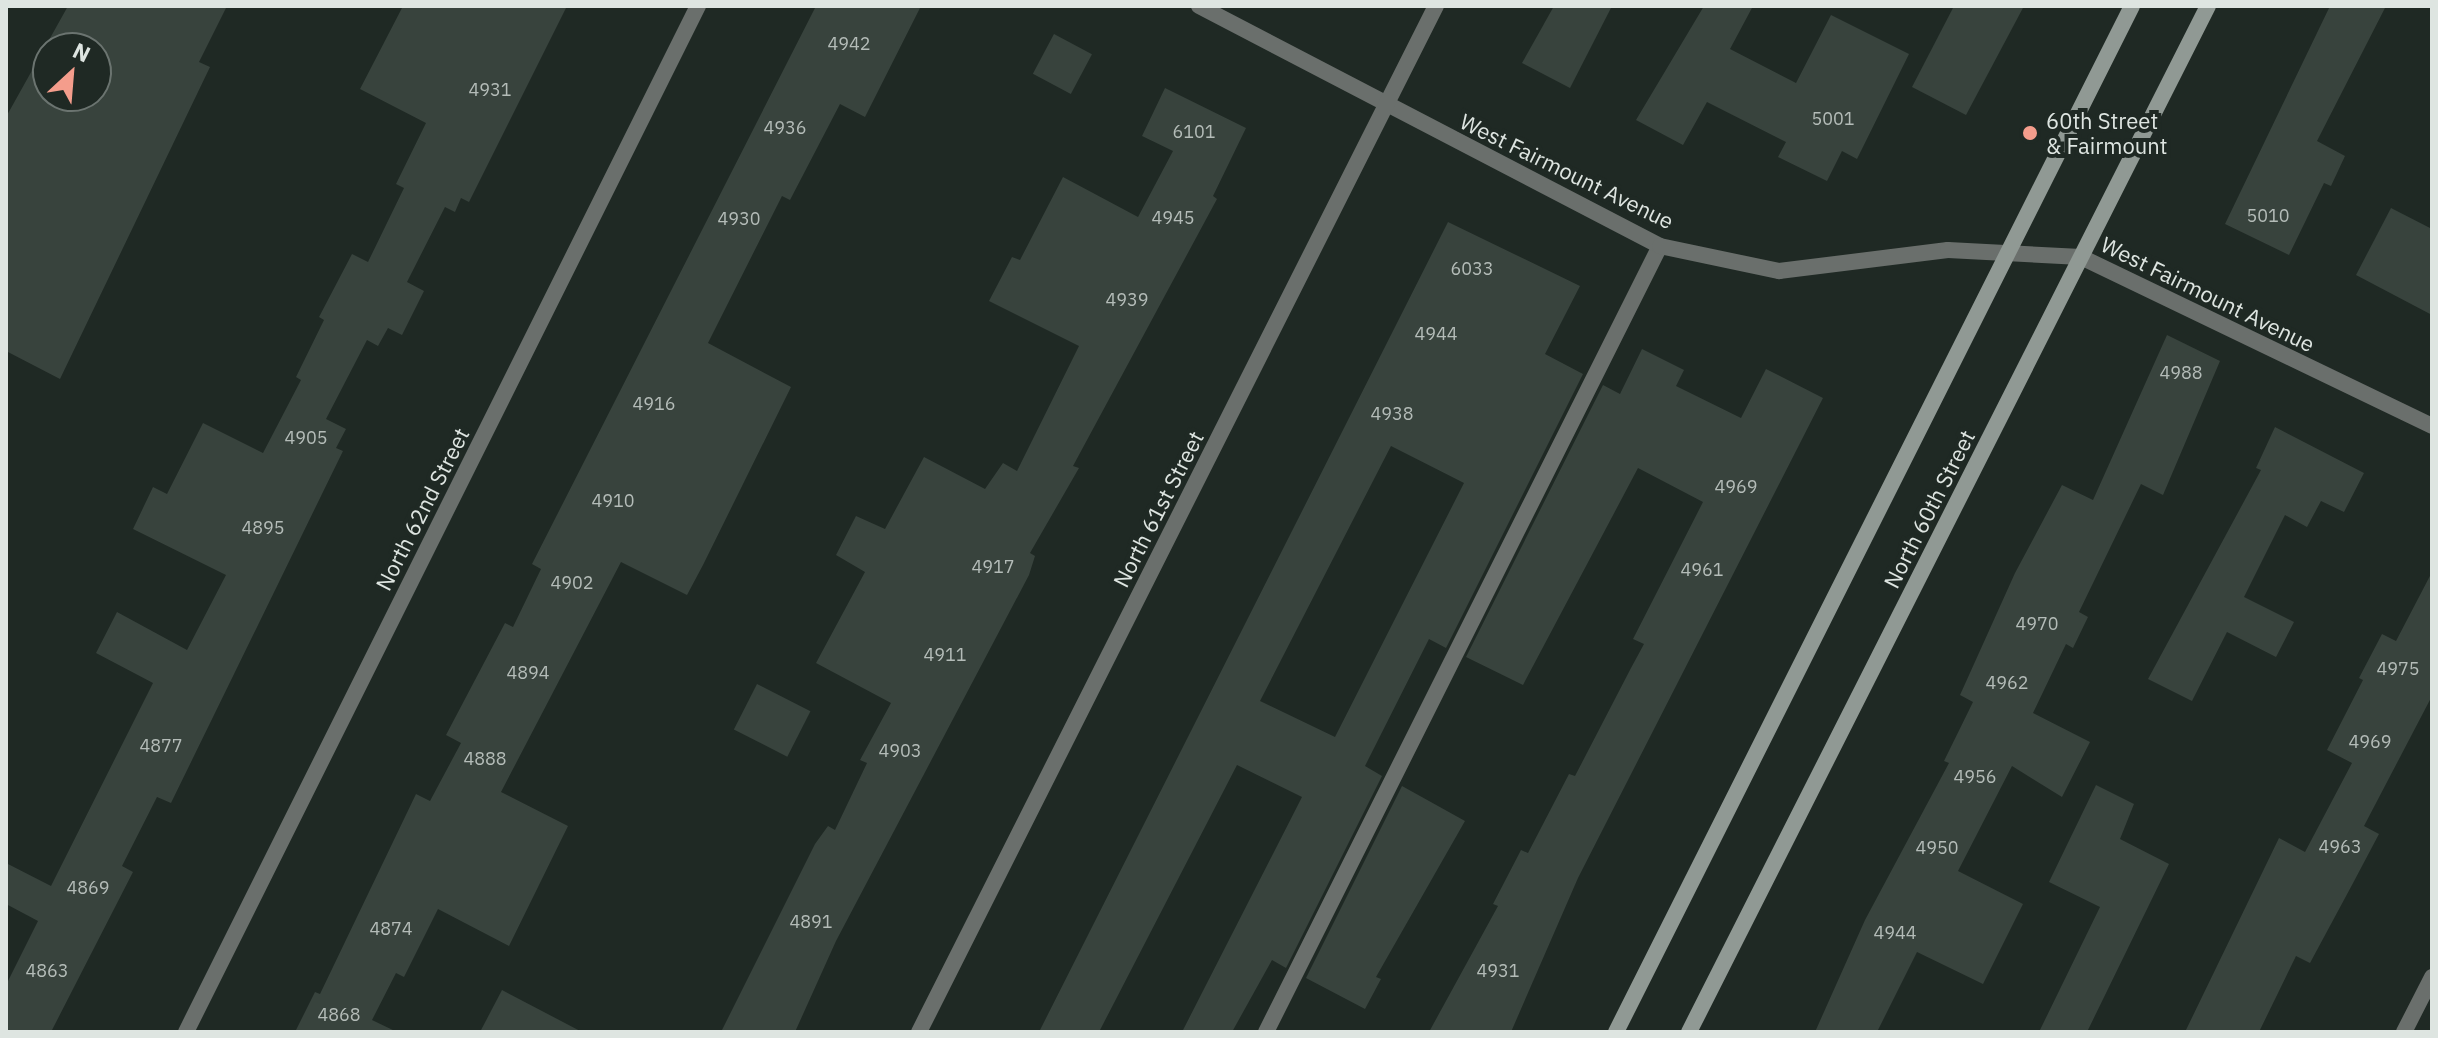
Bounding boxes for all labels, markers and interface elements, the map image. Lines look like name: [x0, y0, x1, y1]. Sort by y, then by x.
north arrow: [32, 32, 112, 112]
house number: 4942: [827, 33, 871, 55]
text: N: [68, 35, 95, 68]
house number: 4931: [468, 79, 512, 101]
place label: 60th Street & Fairmount: [2046, 107, 2167, 158]
street label: West Fairmount Avenue: [1456, 108, 1678, 234]
house number: 5001: [1811, 108, 1855, 130]
house number: 4936: [763, 117, 807, 139]
house number: 6101: [1172, 121, 1216, 143]
marker: 60th Street & Fairmount: [2021, 124, 2039, 142]
house number: 5010: [2246, 205, 2290, 227]
house number: 4945: [1151, 207, 1195, 229]
house number: 4930: [717, 208, 761, 230]
street label: West Fairmount Avenue: [2097, 231, 2319, 357]
house number: 6033: [1450, 258, 1494, 280]
house number: 4939: [1105, 289, 1149, 311]
house number: 4944: [1414, 323, 1458, 345]
house number: 4988: [2159, 362, 2203, 384]
house number: 4916: [632, 393, 676, 415]
house number: 4938: [1370, 403, 1414, 425]
street label: North 62nd Street: [370, 423, 474, 595]
street label: North 60th Street: [1878, 426, 1980, 592]
house number: 4905: [284, 427, 328, 449]
street label: North 61st Street: [1107, 427, 1209, 591]
house number: 4969: [1714, 476, 1758, 498]
house number: 4910: [591, 490, 635, 512]
house number: 4895: [241, 517, 285, 539]
house number: 4917: [971, 556, 1015, 578]
house number: 4961: [1680, 559, 1724, 581]
house number: 4902: [550, 572, 594, 594]
house number: 4970: [2015, 613, 2059, 635]
house number: 4911: [923, 644, 967, 666]
house number: 4975: [2376, 658, 2420, 680]
house number: 4894: [506, 662, 550, 684]
house number: 4962: [1985, 672, 2029, 694]
house number: 4969: [2348, 731, 2392, 753]
house number: 4877: [139, 735, 183, 757]
house number: 4903: [878, 740, 922, 762]
house number: 4888: [463, 748, 507, 770]
house number: 4956: [1953, 766, 1997, 788]
house number: 4963: [2318, 836, 2362, 858]
house number: 4950: [1915, 837, 1959, 859]
house number: 4869: [66, 877, 110, 899]
house number: 4891: [789, 911, 833, 933]
house number: 4874: [369, 918, 413, 940]
house number: 4944: [1873, 922, 1917, 944]
house number: 4863: [25, 960, 69, 982]
house number: 4931: [1476, 960, 1520, 982]
house number: 4868: [317, 1004, 361, 1026]

